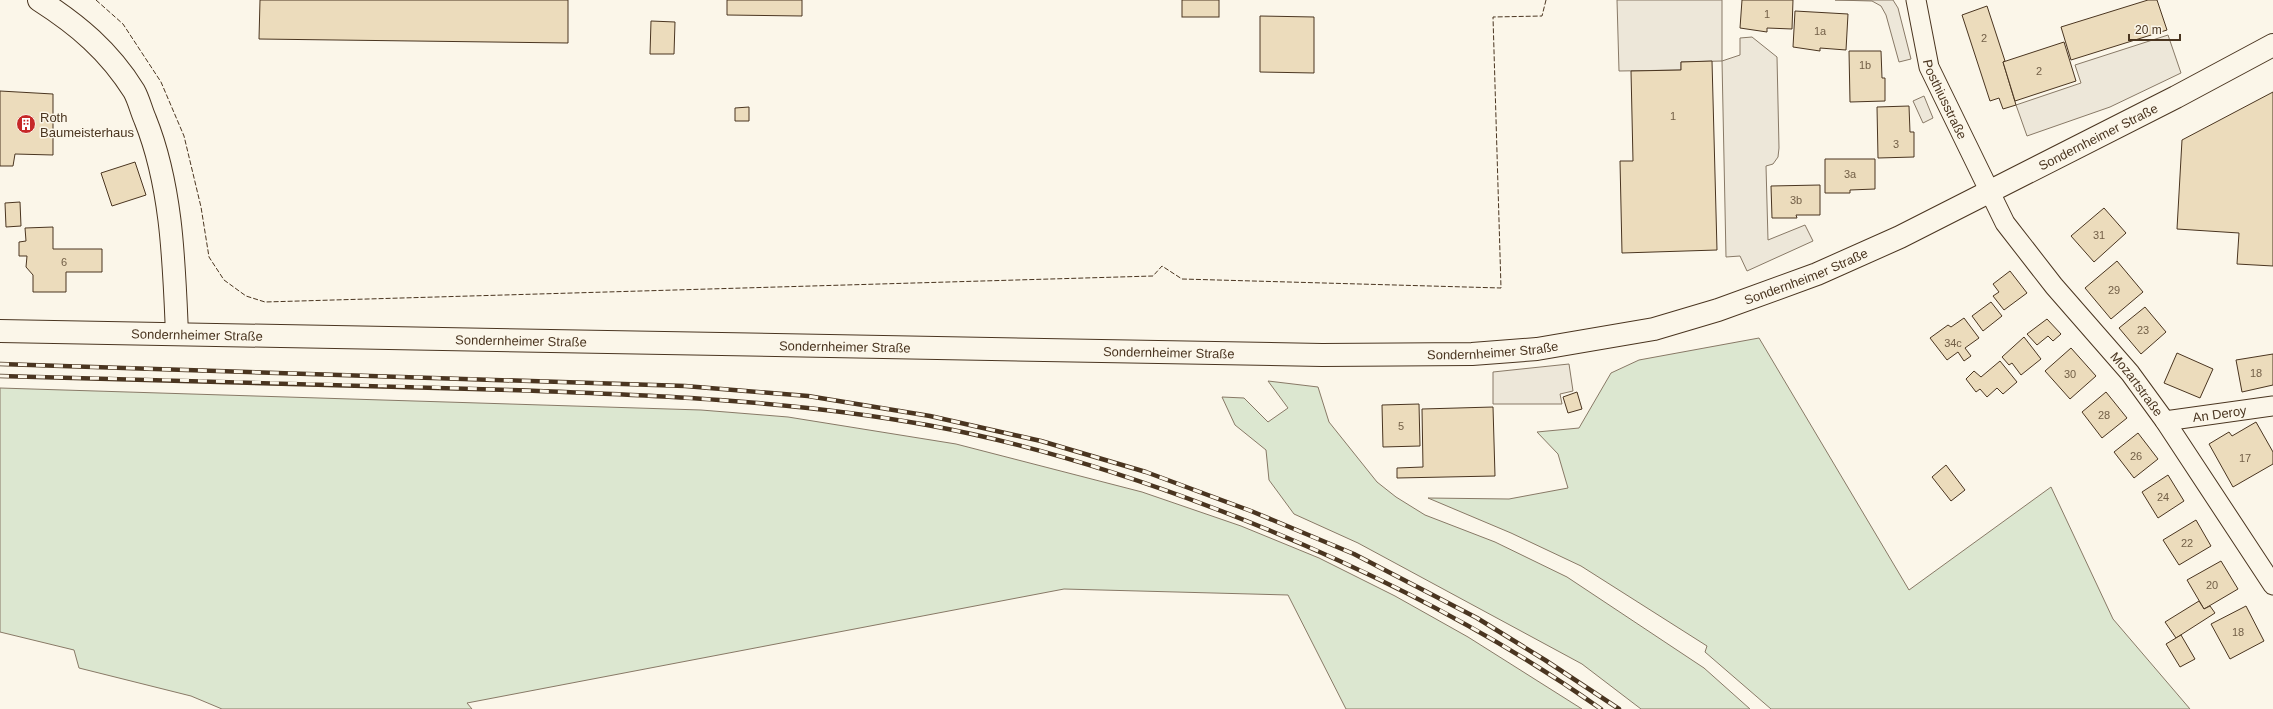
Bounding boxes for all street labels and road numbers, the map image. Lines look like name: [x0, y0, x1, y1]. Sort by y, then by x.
street label: Posthiusstraße: [1920, 58, 1970, 142]
street label: Sondernheimer Straße: [2036, 101, 2160, 174]
street label: Sondernheimer Straße: [1742, 245, 1870, 308]
street label: Sondernheimer Straße: [131, 326, 263, 344]
street label: Sondernheimer Straße: [455, 332, 587, 350]
street label: Sondernheimer Straße: [779, 338, 911, 356]
street label: Sondernheimer Straße: [1427, 338, 1559, 362]
street label: Sondernheimer Straße: [1103, 344, 1235, 361]
street label: Mozartstraße: [2107, 349, 2166, 419]
street label: An Deroy: [2192, 403, 2248, 425]

